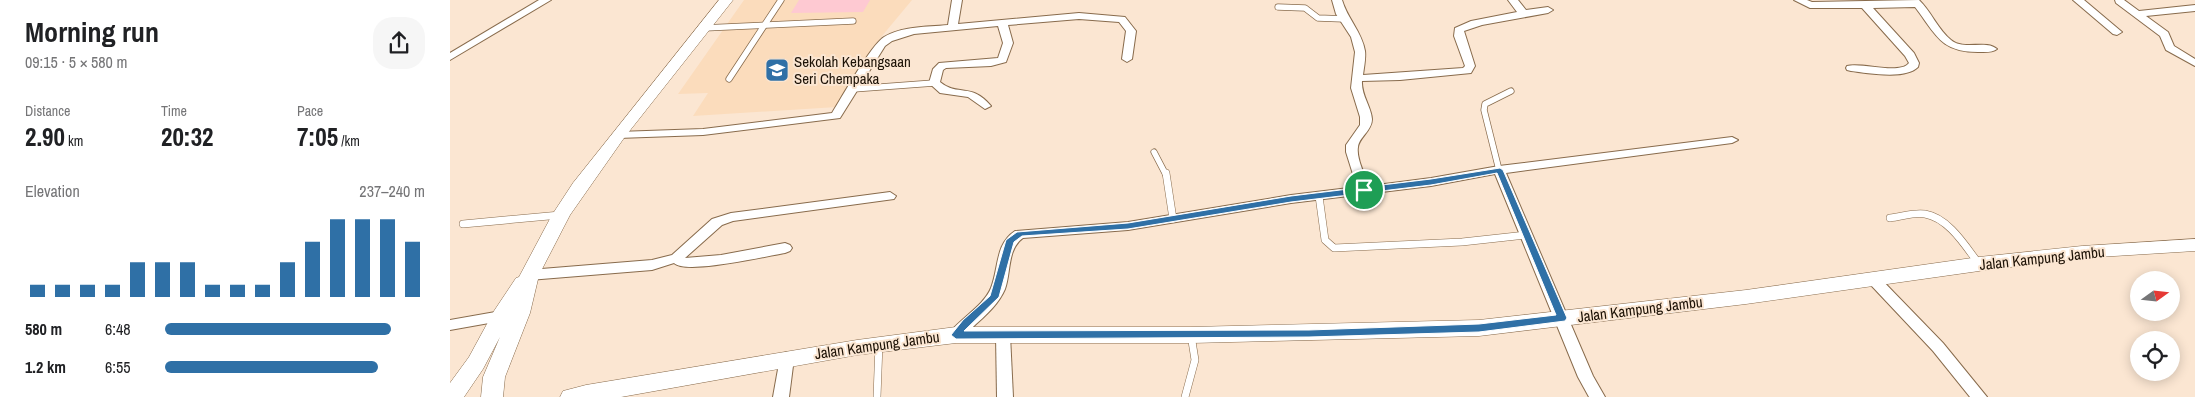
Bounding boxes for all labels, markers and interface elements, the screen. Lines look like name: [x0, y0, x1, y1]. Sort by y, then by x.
text: Morning run: [25, 13, 159, 51]
button: share: [373, 17, 425, 69]
text: 09:15 · 5 × 580 m: [25, 51, 128, 73]
place label: Sekolah Kebangsaan Seri Chempaka: [794, 51, 911, 89]
school or university icon: Sekolah Kebangsaan Seri Chempaka: [764, 57, 790, 83]
text: Distance: [25, 102, 70, 120]
text: Time: [161, 102, 187, 120]
text: Pace: [297, 102, 323, 120]
text: 2.90: [25, 120, 65, 154]
text: 20:32: [161, 120, 213, 154]
text: 7:05: [297, 120, 338, 154]
text: km: [65, 132, 83, 150]
text: /km: [338, 132, 360, 150]
pin: [1343, 169, 1385, 211]
icon: arrive: [1350, 176, 1378, 204]
text: Elevation: [25, 180, 80, 202]
text: 237–240 m: [359, 180, 425, 202]
street label: Jalan Kampung Jambu: [1978, 241, 2106, 275]
north arrow: [2130, 271, 2180, 321]
map controls: [2130, 271, 2180, 381]
street label: Jalan Kampung Jambu: [1576, 291, 1704, 327]
text: 580 m: [25, 318, 62, 340]
text: 6:48: [105, 318, 131, 340]
street label: Jalan Kampung Jambu: [813, 326, 941, 364]
button: locate: [2130, 331, 2180, 381]
text: 1.2 km: [25, 356, 66, 378]
text: 6:55: [105, 356, 131, 378]

